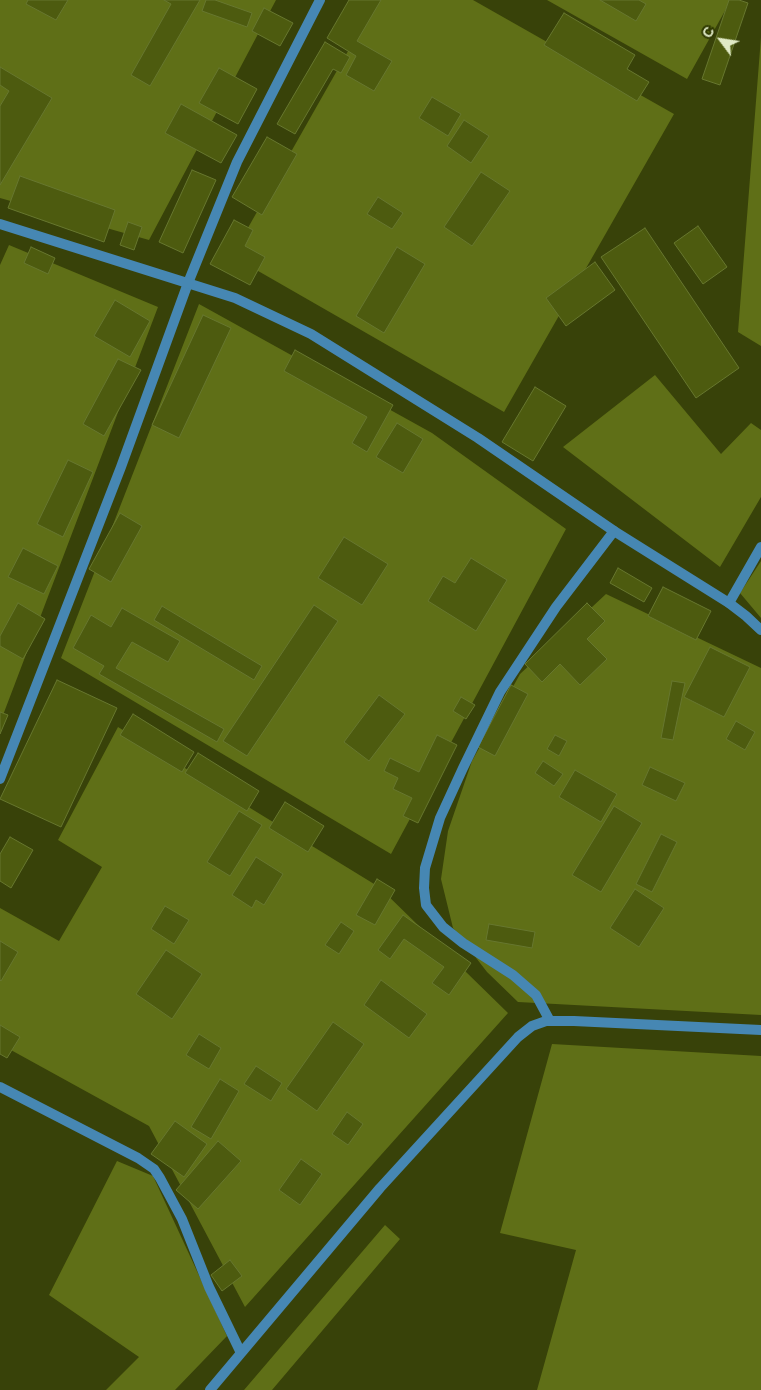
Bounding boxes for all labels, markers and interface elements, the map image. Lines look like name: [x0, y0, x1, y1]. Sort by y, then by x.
north arrow: [696, 15, 746, 65]
text: С: [698, 23, 718, 41]

